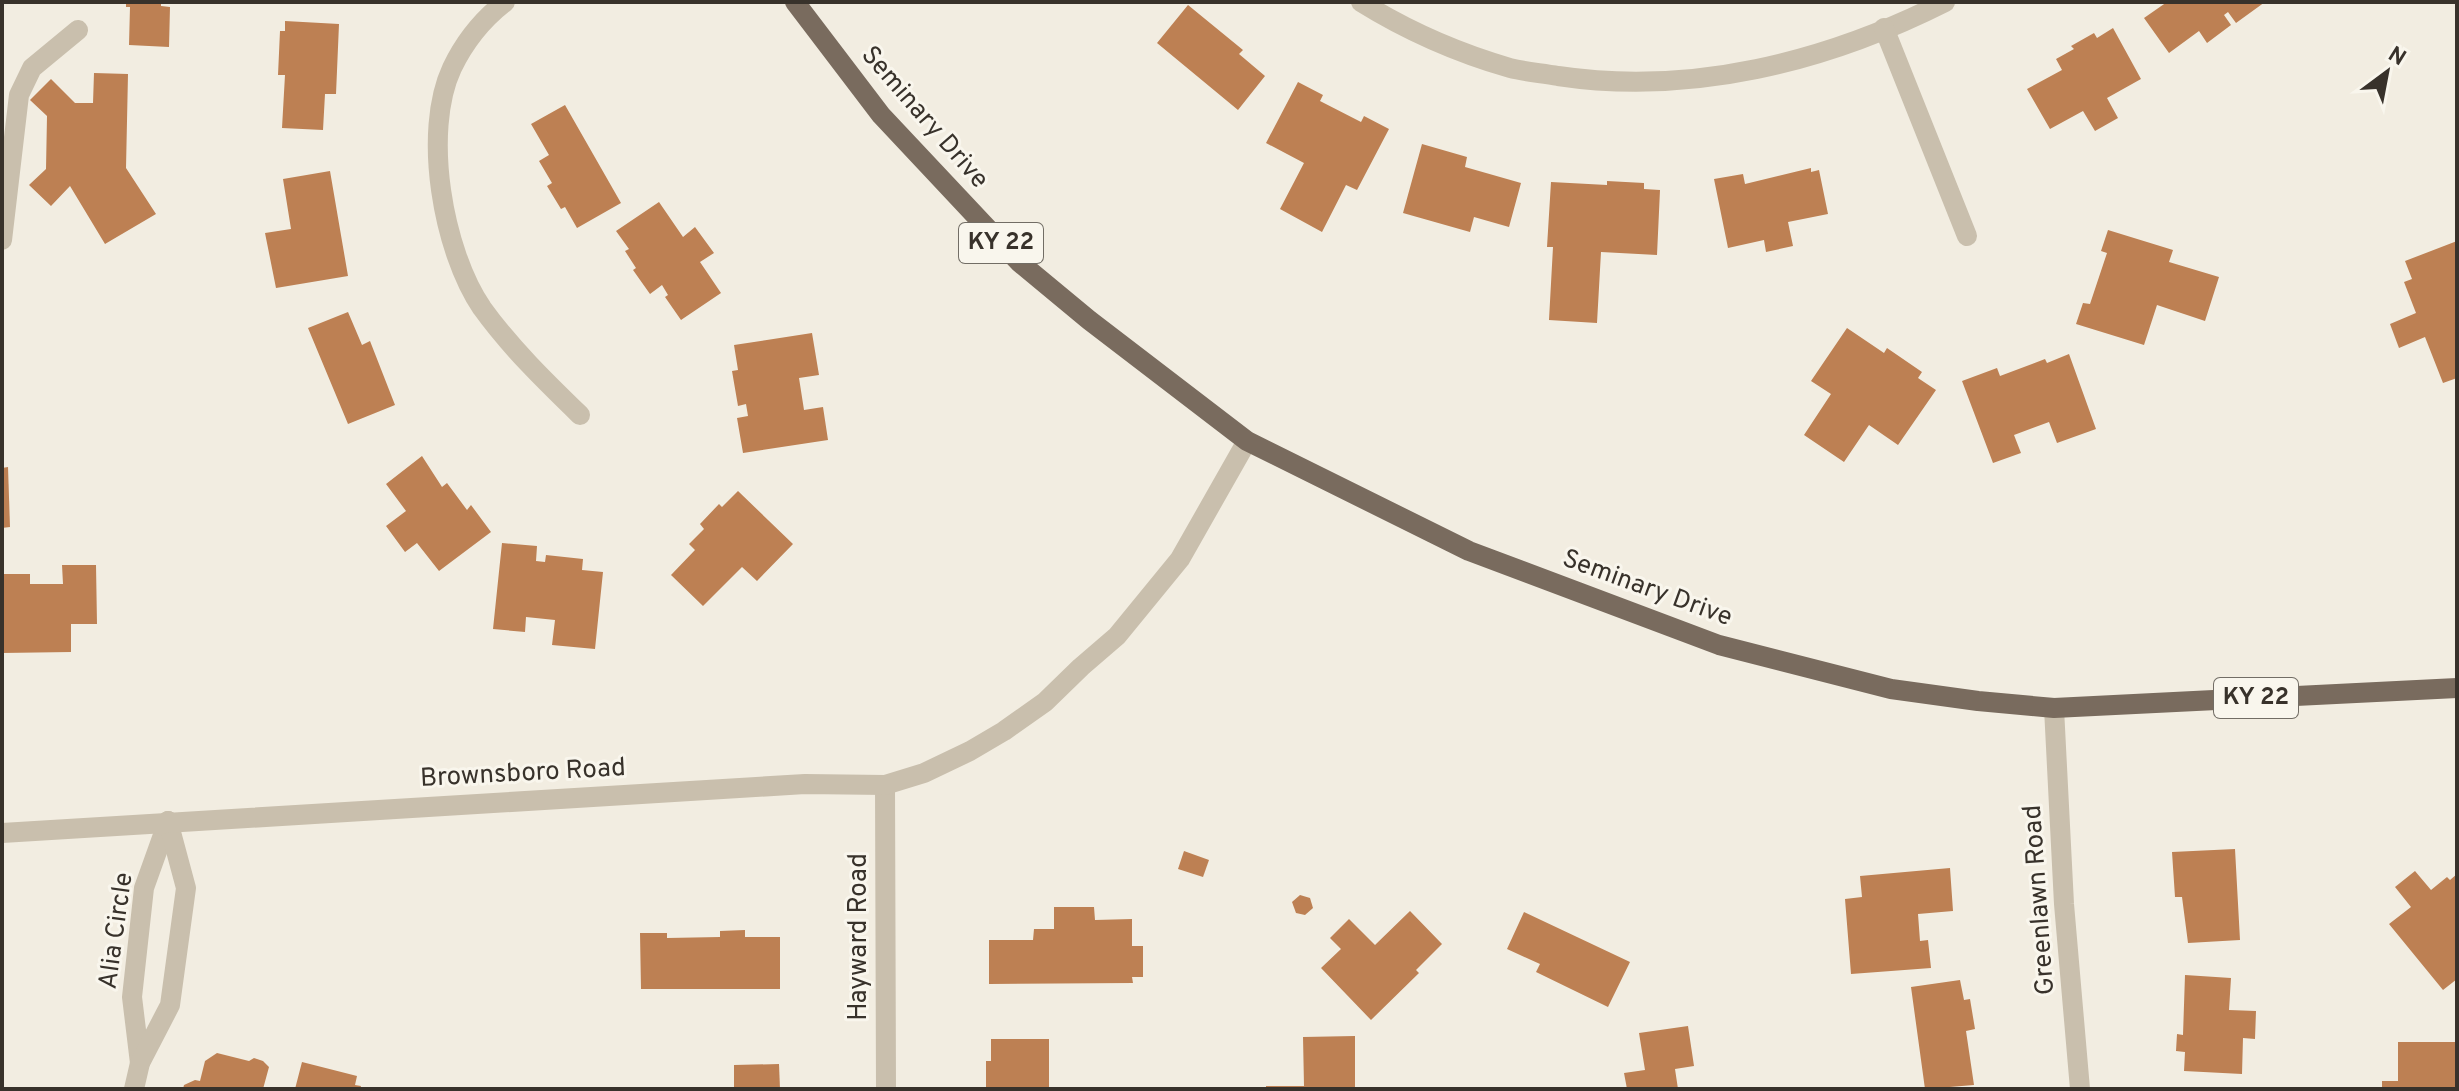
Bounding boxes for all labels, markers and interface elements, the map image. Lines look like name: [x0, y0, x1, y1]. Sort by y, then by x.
north arrow: [2347, 32, 2427, 112]
street label: Seminary Drive: [853, 40, 995, 196]
text: N: [2382, 42, 2410, 73]
road number: KY 22: [959, 223, 1043, 263]
street label: Seminary Drive: [1557, 543, 1737, 635]
road number: KY 22: [2214, 678, 2298, 718]
street label: Brownsboro Road: [419, 752, 627, 796]
street label: Greenlawn Road: [2017, 804, 2063, 996]
street label: Hayward Road: [843, 853, 876, 1021]
street label: Alia Circle: [92, 871, 142, 991]

